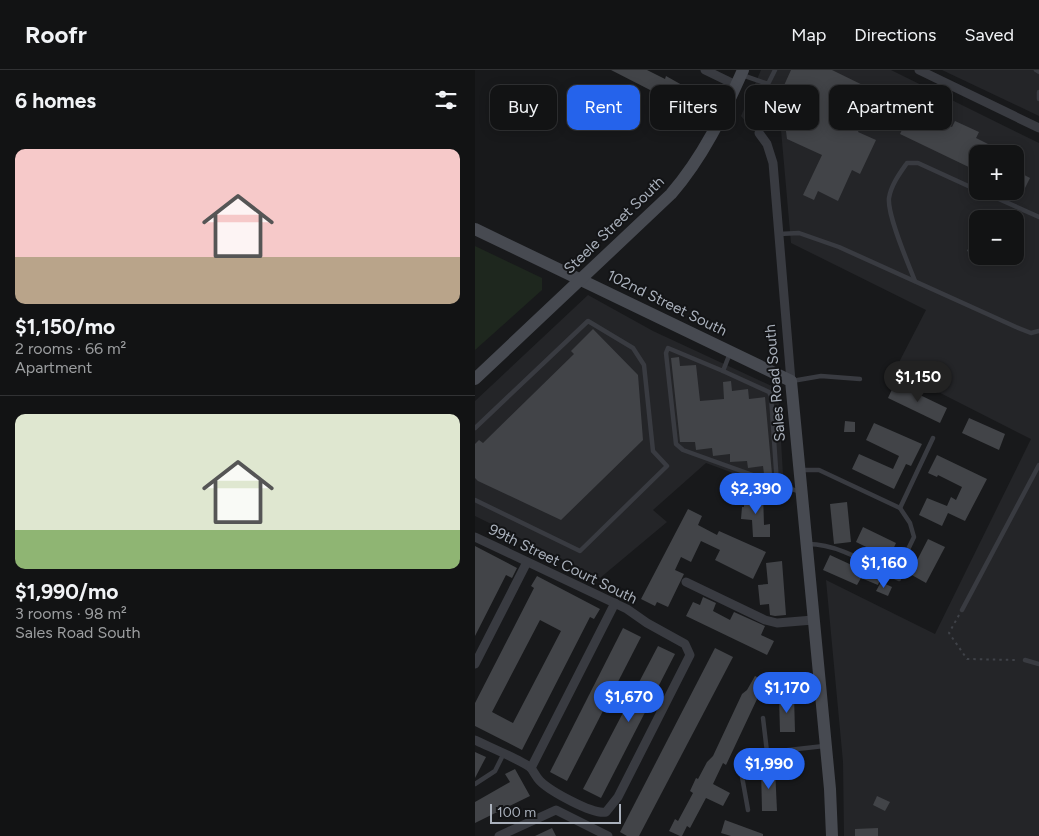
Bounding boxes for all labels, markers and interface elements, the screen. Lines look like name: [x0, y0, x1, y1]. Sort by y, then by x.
text: Roofr: [25, 20, 87, 49]
text: Map: [791, 24, 826, 46]
text: Directions: [854, 24, 936, 46]
text: Saved: [964, 24, 1014, 46]
chip: Buy: [490, 85, 557, 130]
chip: Rent: [567, 85, 640, 130]
chip: Filters: [650, 85, 735, 130]
chip: New: [745, 85, 819, 130]
chip: Apartment: [829, 85, 952, 130]
icon: filters: [432, 86, 460, 114]
text: 6 homes: [15, 88, 96, 113]
map controls: [969, 145, 1024, 265]
button: +: [969, 145, 1024, 200]
street label: Steele Street South: [560, 173, 668, 277]
icon: home: [193, 181, 283, 271]
button: −: [969, 210, 1024, 265]
street label: 102nd Street South: [604, 266, 730, 340]
text: $1,150/mo: [15, 314, 115, 339]
street label: Sales Road South: [761, 324, 789, 442]
text: 2 rooms · 66 m²: [15, 339, 126, 358]
text: Apartment: [15, 358, 92, 377]
pin: $1,150: [877, 360, 959, 403]
text: $1,150: [895, 367, 941, 386]
icon: home: [193, 447, 283, 537]
pin: $2,390: [715, 472, 797, 515]
text: $2,390: [731, 479, 781, 498]
street label: 99th Street Court South: [486, 520, 640, 608]
pin: $1,160: [843, 546, 925, 589]
text: $1,160: [861, 553, 907, 572]
text: $1,990/mo: [15, 579, 118, 604]
text: 3 rooms · 98 m²: [15, 604, 127, 623]
text: Sales Road South: [15, 623, 140, 642]
pin: $1,170: [746, 672, 828, 714]
text: $1,170: [764, 678, 810, 697]
pin: $1,670: [588, 680, 670, 723]
text: $1,670: [605, 687, 653, 706]
pin: $1,990: [728, 748, 810, 790]
text: $1,990: [745, 754, 793, 773]
scale bar: [490, 801, 621, 824]
text: 100 m: [497, 804, 536, 821]

